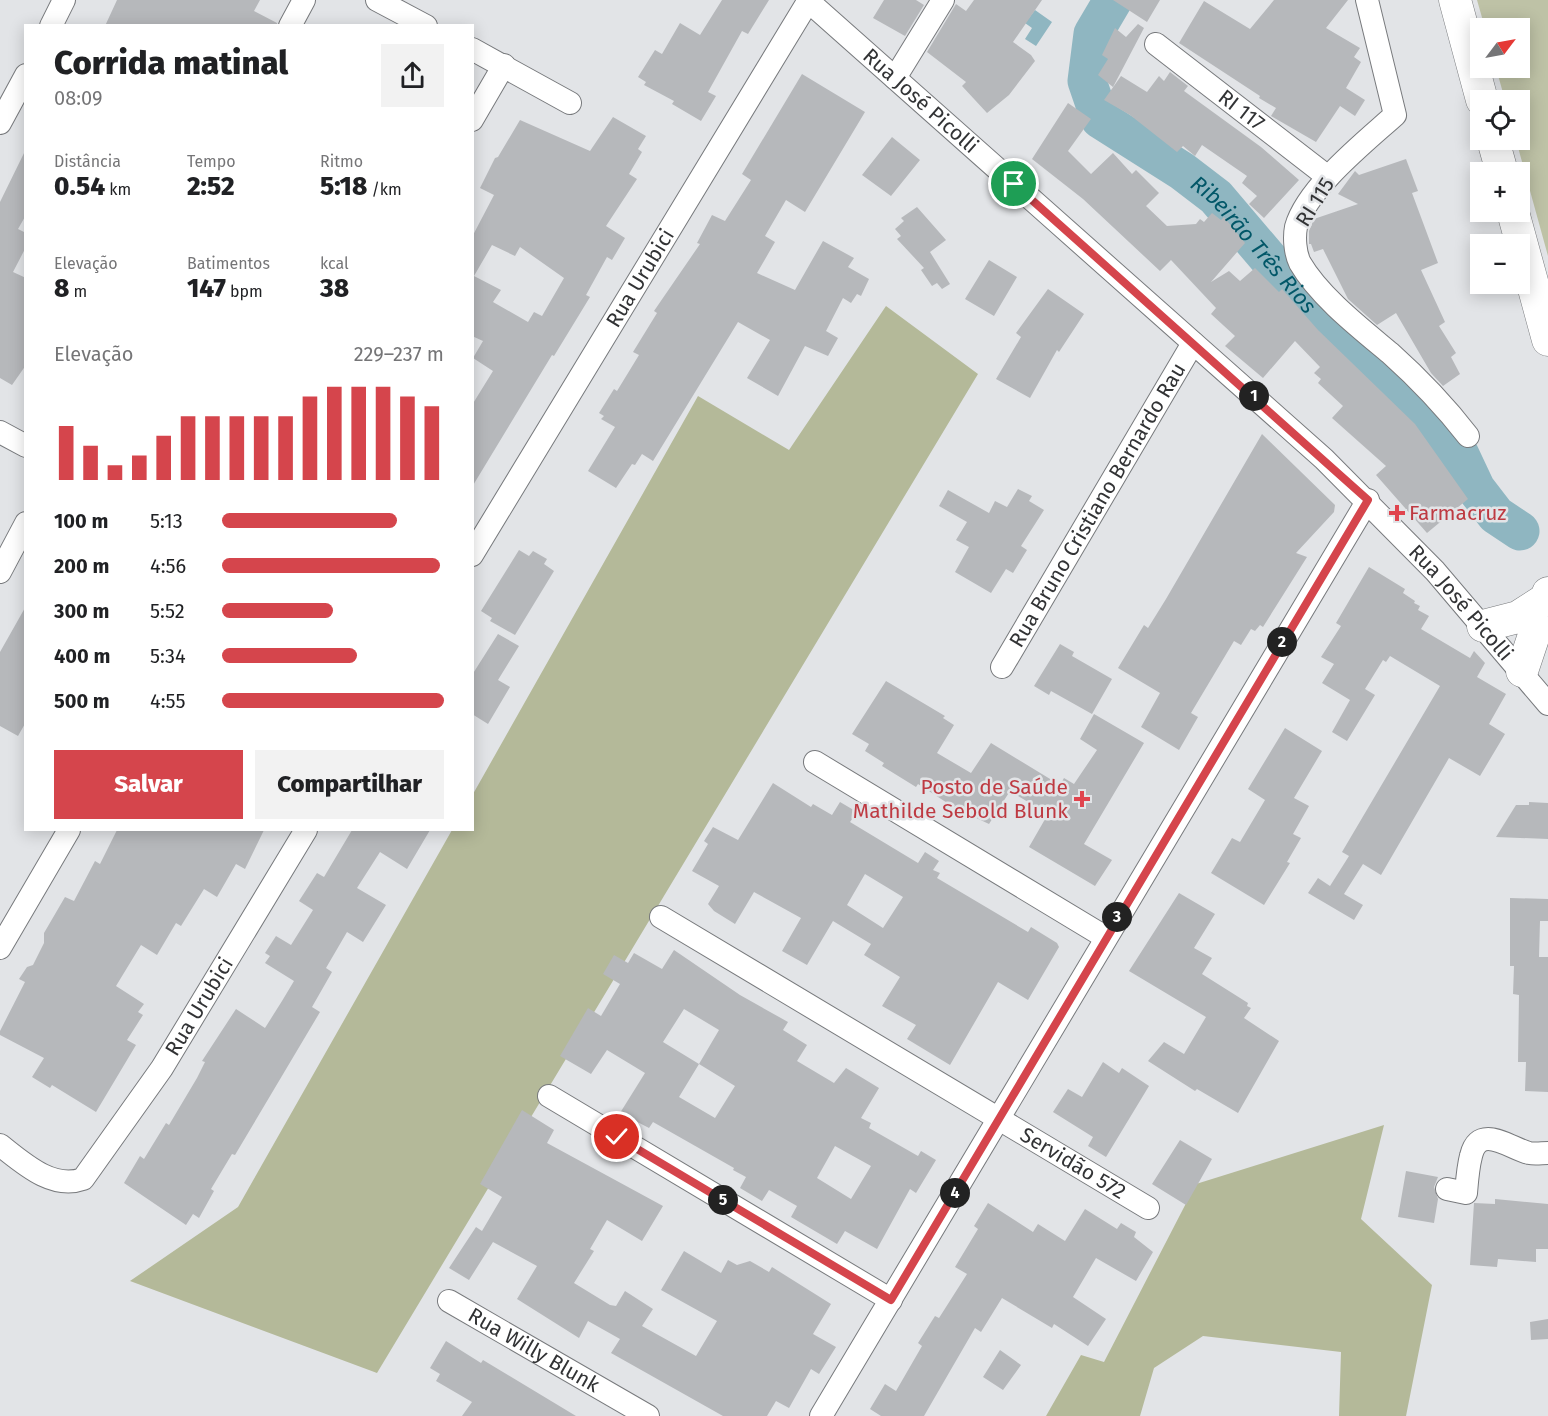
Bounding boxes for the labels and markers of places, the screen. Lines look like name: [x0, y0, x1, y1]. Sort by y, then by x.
pin: [988, 158, 1039, 209]
pin: 1: [1239, 381, 1269, 411]
place label: Farmacruz: [1409, 500, 1507, 526]
marker: Farmacruz: [1390, 506, 1404, 520]
pin: 2: [1267, 627, 1297, 657]
place label: Posto de Saúde Mathilde Sebold Blunk: [853, 774, 1068, 824]
marker: Posto de Saúde Mathilde Sebold Blunk: [1073, 790, 1091, 808]
pin: 3: [1102, 902, 1132, 932]
pin: [591, 1111, 642, 1162]
pin: 4: [940, 1178, 970, 1208]
pin: 5: [708, 1185, 738, 1215]

